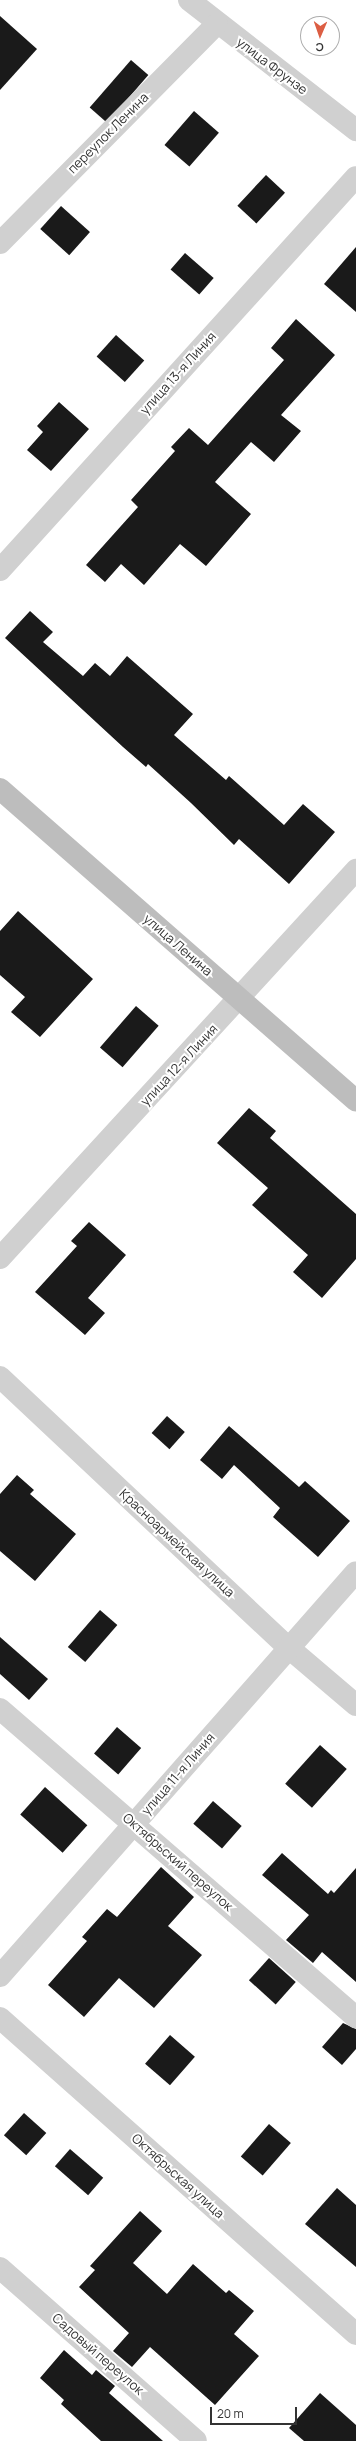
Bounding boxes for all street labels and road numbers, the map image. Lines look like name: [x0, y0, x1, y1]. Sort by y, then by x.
street label: улица Фрунзе: [233, 34, 311, 98]
street label: переулок Ленина: [64, 89, 152, 177]
street label: улица 13-я Линия: [137, 329, 219, 417]
street label: улица Ленина: [140, 911, 216, 979]
street label: улица 12-я Линия: [137, 1021, 221, 1109]
street label: Красноармейская улица: [116, 1486, 238, 1600]
street label: улица 11-я Линия: [138, 1730, 218, 1818]
street label: Октябрьский переулок: [120, 1810, 236, 1914]
street label: Октябрьская улица: [129, 2130, 227, 2222]
street label: Садовый переулок: [49, 2310, 147, 2398]

